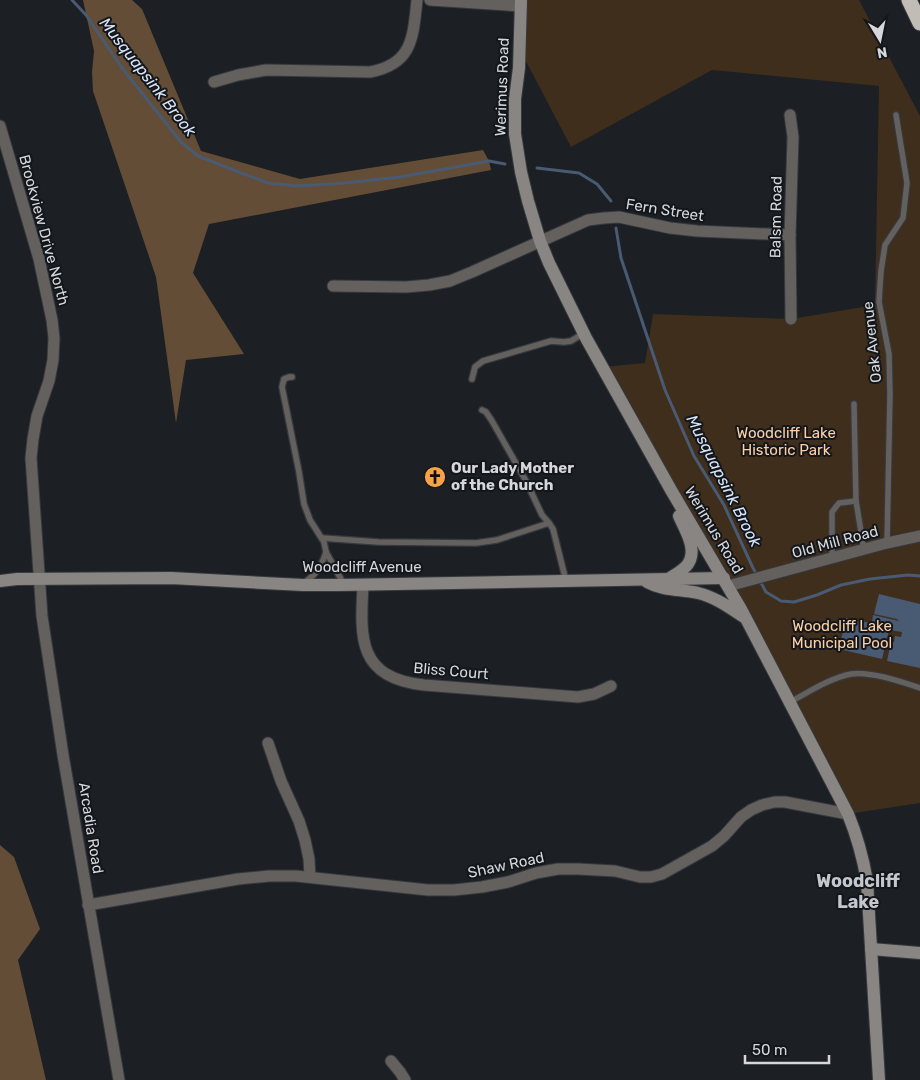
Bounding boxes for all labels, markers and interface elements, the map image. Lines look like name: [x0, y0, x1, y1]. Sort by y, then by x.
water label: Musquapsink Brook: [96, 14, 201, 141]
north arrow: [855, 15, 905, 65]
street label: Werimus Road: [491, 37, 513, 137]
text: N: [876, 43, 889, 62]
street label: Brookview Drive North: [15, 153, 73, 307]
street label: Balsm Road: [766, 176, 786, 258]
street label: Fern Street: [625, 195, 705, 225]
street label: Oak Avenue: [859, 300, 885, 384]
water label: Musquapsink Brook: [682, 412, 766, 551]
park label: Woodcliff Lake Historic Park: [736, 424, 836, 459]
place label: Our Lady Mother of the Church: [451, 459, 574, 494]
church icon: Our Lady Mother of the Church: [423, 465, 447, 489]
street label: Werimus Road: [681, 483, 747, 577]
street label: Old Mill Road: [790, 522, 880, 562]
street label: Woodcliff Avenue: [302, 558, 422, 576]
park label: Woodcliff Lake Municipal Pool: [792, 617, 892, 652]
street label: Bliss Court: [413, 659, 490, 683]
street label: Arcadia Road: [75, 781, 107, 875]
street label: Shaw Road: [466, 848, 546, 882]
district label: Woodcliff Lake: [816, 870, 900, 913]
scale bar: [745, 1032, 829, 1064]
text: 50 m: [752, 1041, 787, 1059]

